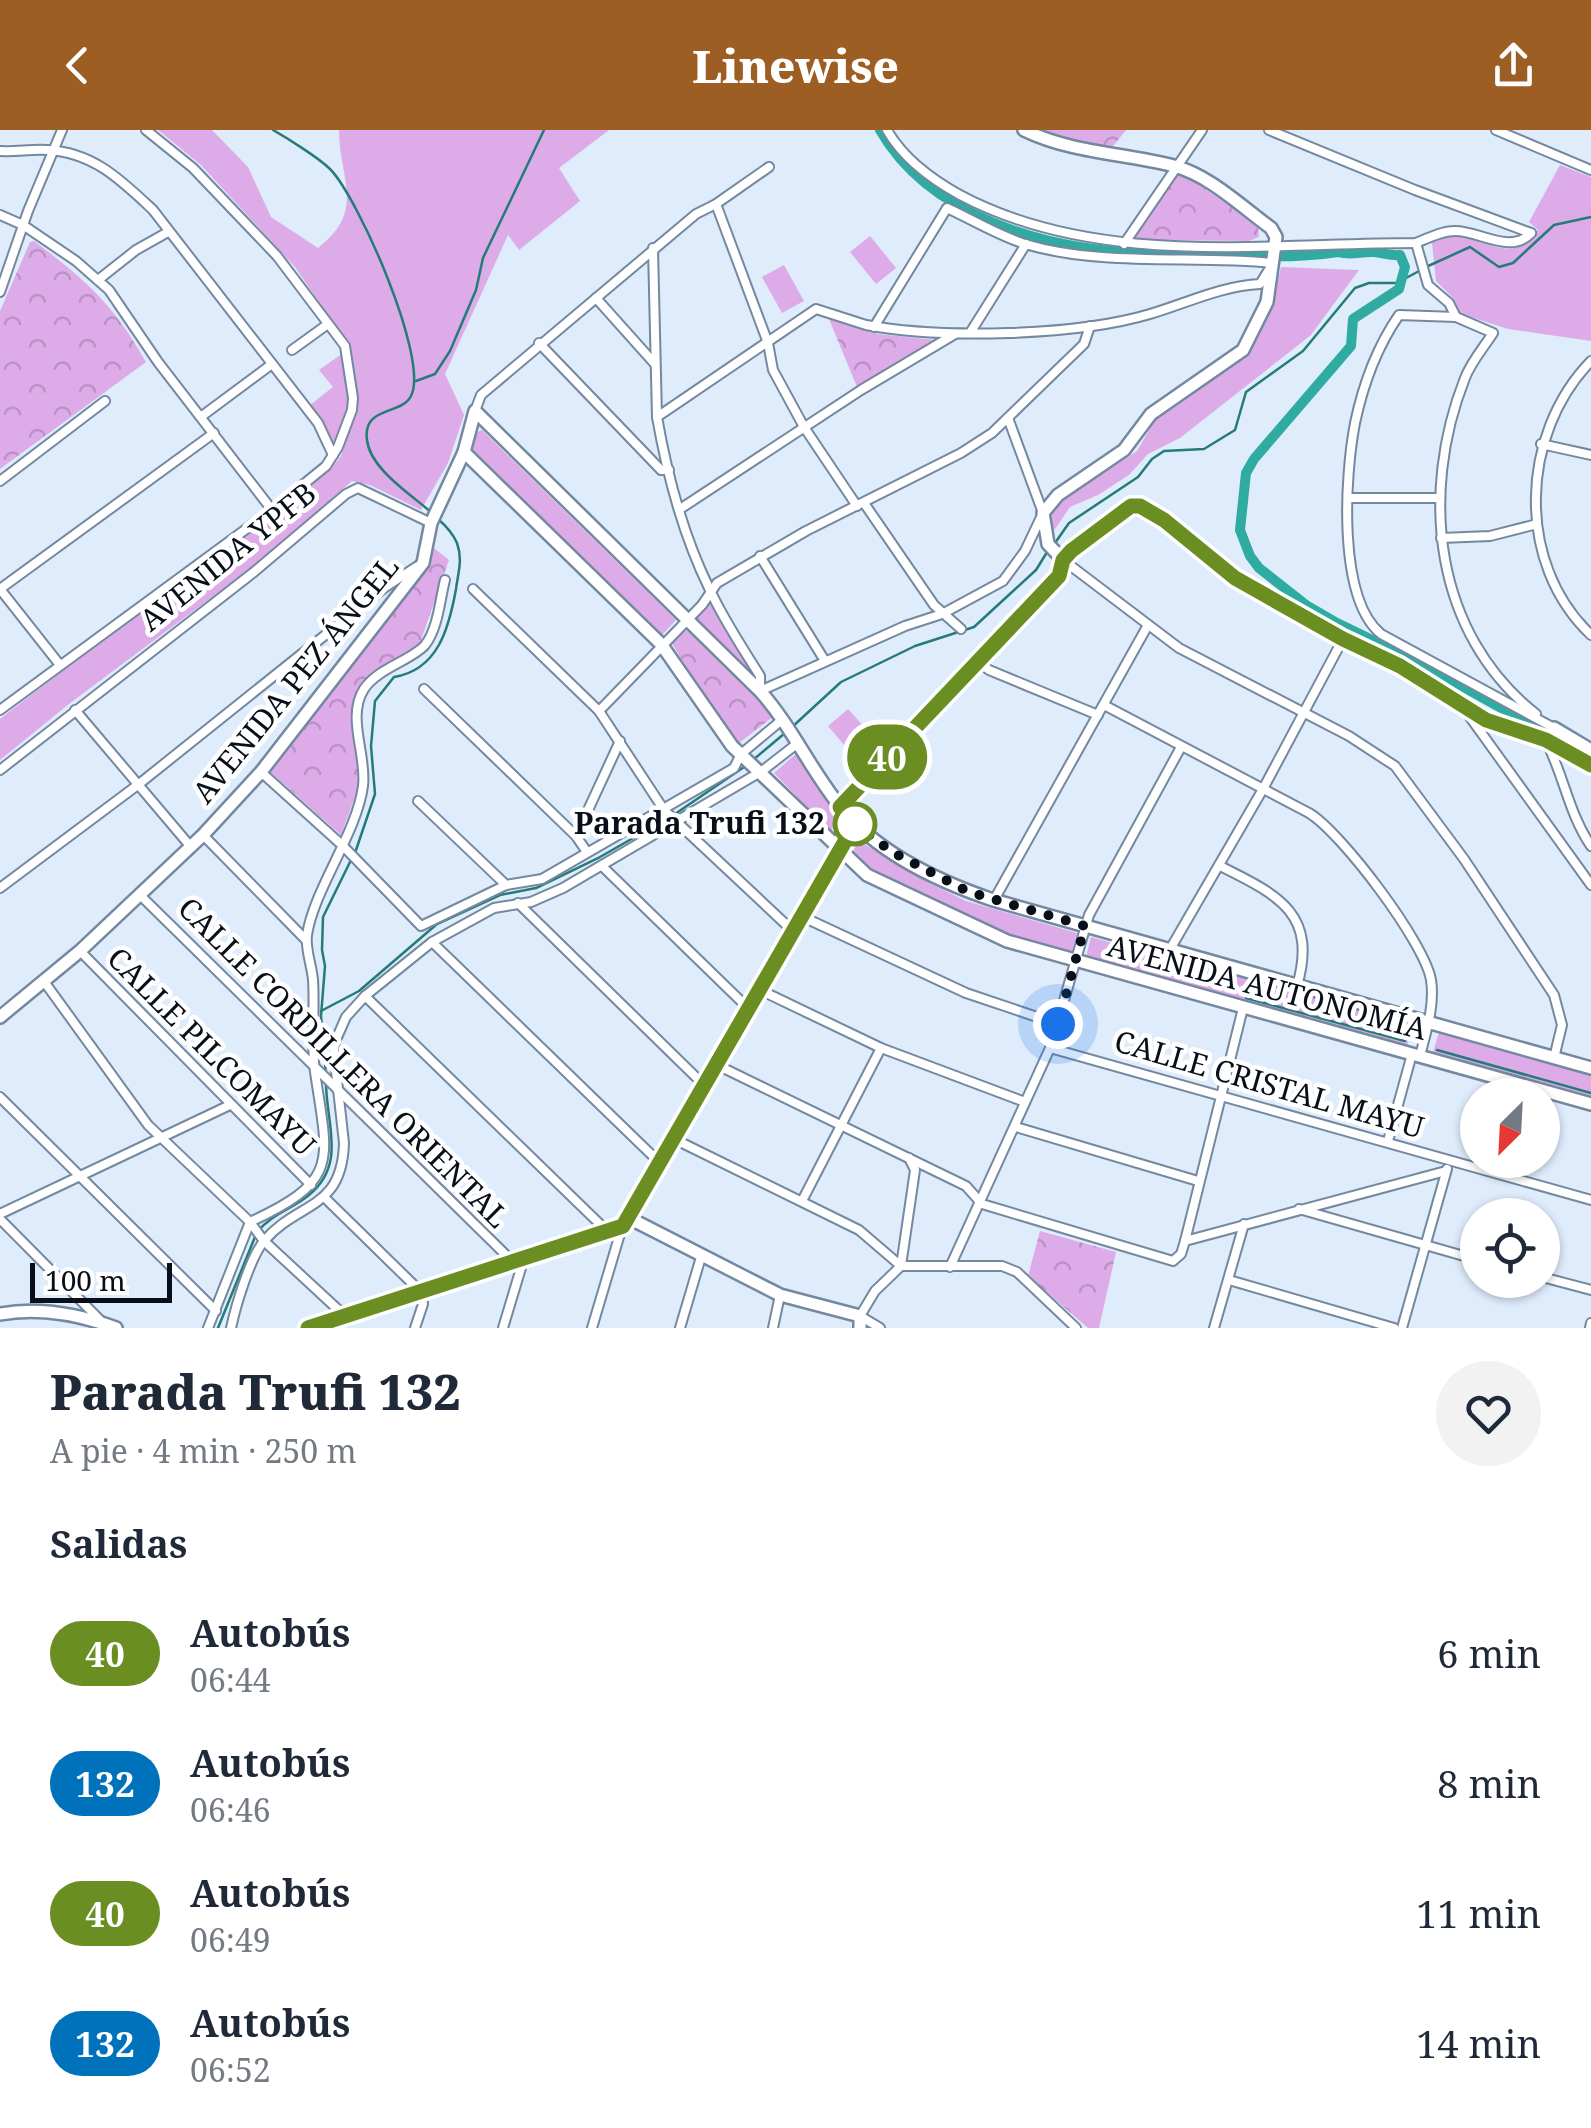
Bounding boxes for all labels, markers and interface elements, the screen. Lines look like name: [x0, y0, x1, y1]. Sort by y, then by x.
text: Linewise: [692, 35, 899, 96]
icon: back: [50, 38, 105, 93]
icon: share: [1486, 38, 1541, 93]
street label: AVENIDA YPFB: [130, 472, 324, 640]
street label: AVENIDA PEZ ÁNGEL: [182, 547, 407, 811]
line badge: 40: [842, 724, 932, 790]
text: 40: [867, 734, 907, 781]
place label: Parada Trufi 132: [574, 802, 825, 843]
marker: Parada Trufi 132: [834, 803, 876, 845]
street label: CALLE CORDILLERA ORIENTAL: [170, 888, 518, 1236]
street label: AVENIDA AUTONOMÍA: [1103, 924, 1433, 1049]
street label: CALLE PILCOMAYU: [99, 938, 326, 1165]
your location: [1033, 999, 1083, 1049]
street label: CALLE CRISTAL MAYU: [1110, 1020, 1429, 1147]
north arrow: [1460, 1078, 1560, 1178]
map controls: [1460, 1078, 1560, 1298]
button: locate: [1460, 1198, 1560, 1298]
scale bar: [30, 1258, 172, 1302]
text: 100 m: [45, 1261, 126, 1299]
text: Parada Trufi 132: [50, 1359, 460, 1424]
button: heart: [1436, 1361, 1541, 1466]
text: A pie · 4 min · 250 m: [50, 1429, 357, 1472]
text: Salidas: [50, 1517, 187, 1569]
text: Autobús: [190, 1606, 350, 1658]
text: 6 min: [1437, 1627, 1541, 1679]
text: 40: [85, 1630, 125, 1677]
text: 06:44: [190, 1658, 271, 1701]
text: Autobús: [190, 1736, 350, 1788]
text: 8 min: [1437, 1757, 1541, 1809]
text: 132: [75, 1760, 135, 1807]
text: 06:46: [190, 1788, 271, 1831]
text: Autobús: [190, 1866, 350, 1918]
text: 11 min: [1416, 1887, 1541, 1939]
text: 40: [85, 1890, 125, 1937]
text: 06:49: [190, 1918, 271, 1961]
text: Autobús: [190, 1996, 350, 2048]
text: 14 min: [1416, 2017, 1541, 2069]
text: 132: [75, 2020, 135, 2067]
text: 06:52: [190, 2048, 271, 2091]

